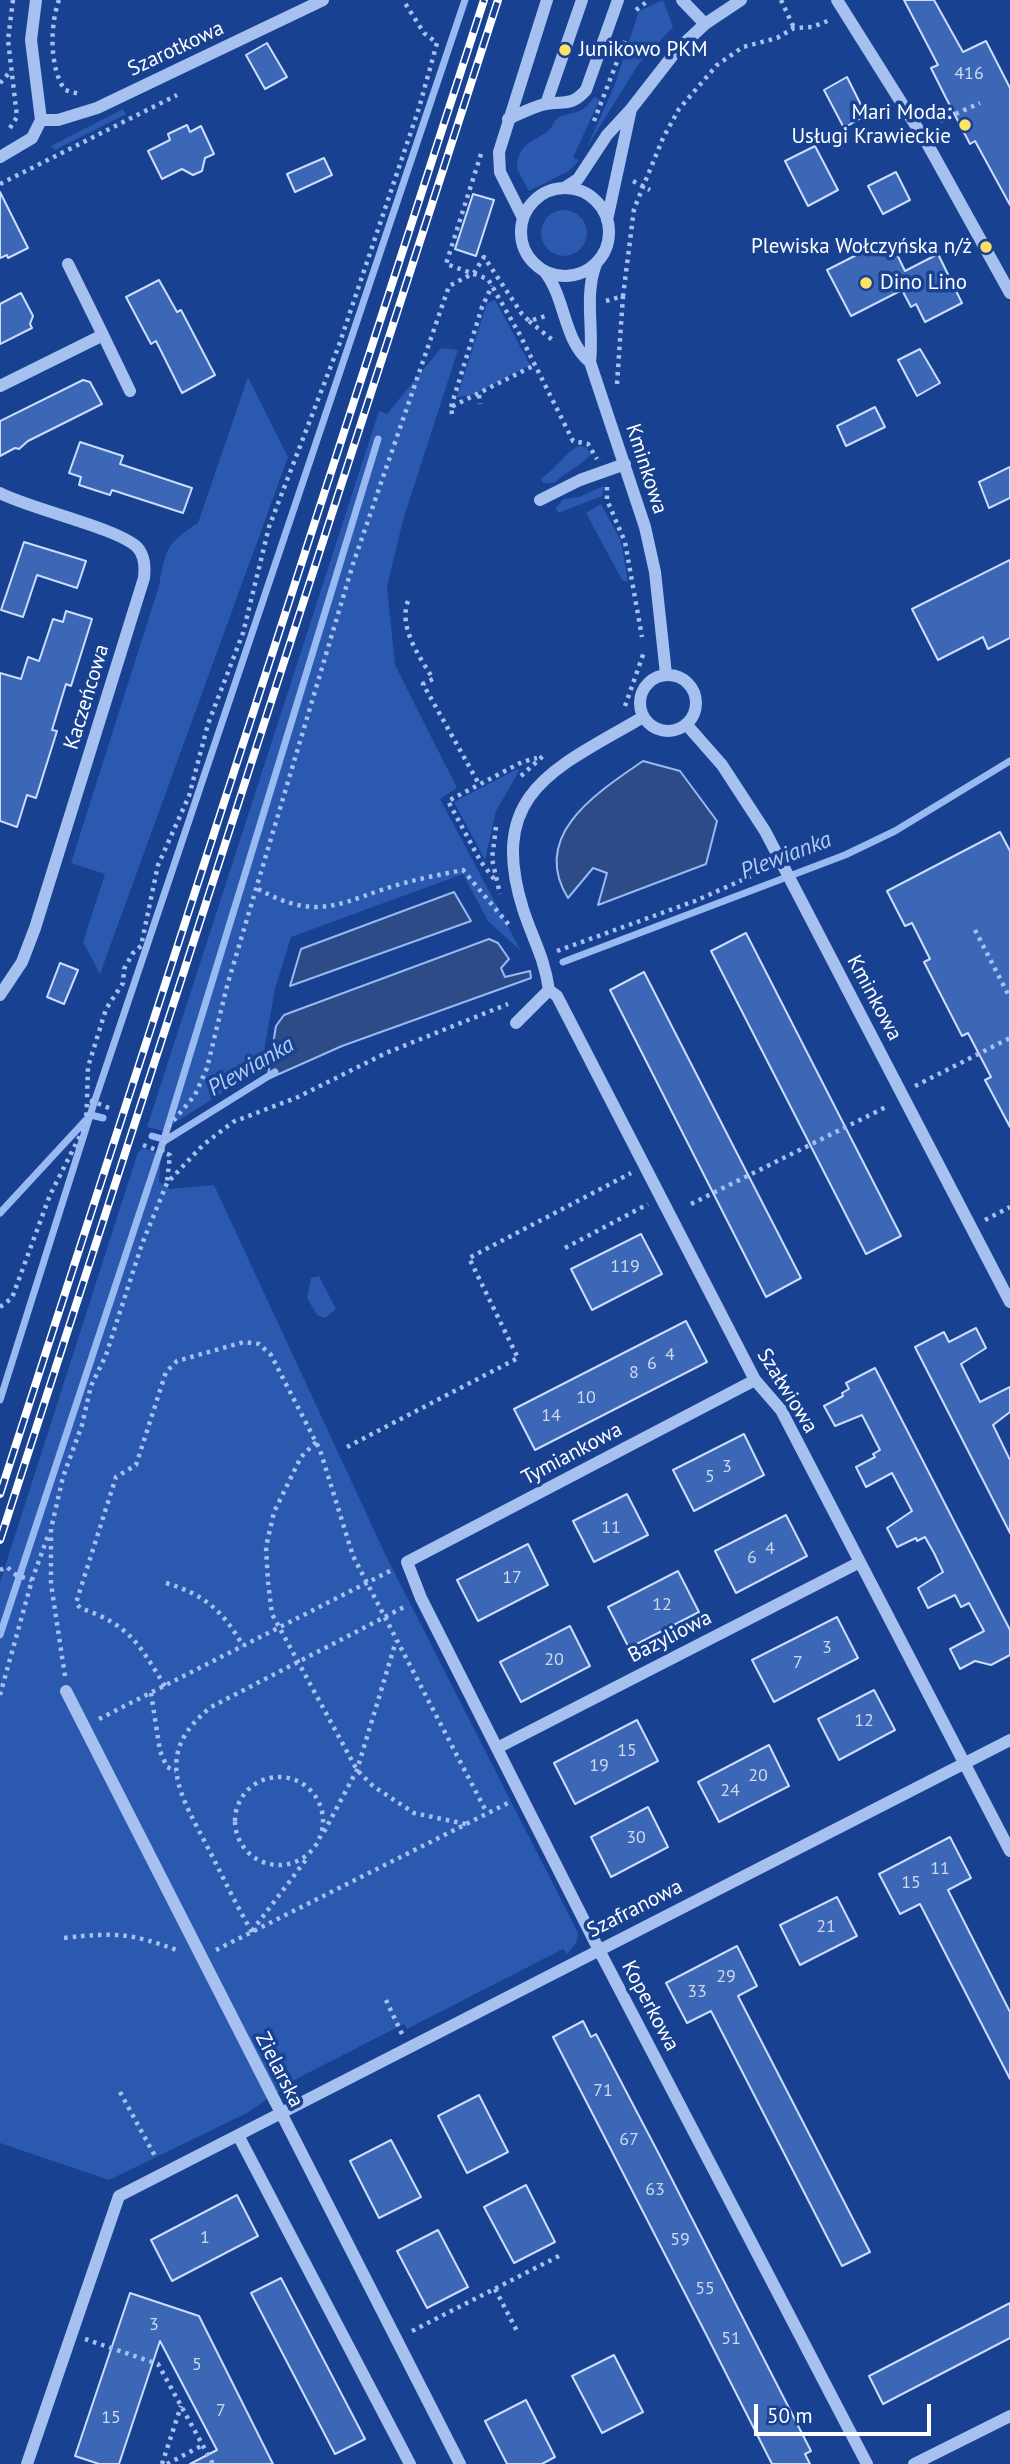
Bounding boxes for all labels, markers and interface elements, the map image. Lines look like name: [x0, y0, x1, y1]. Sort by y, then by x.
street label: Szarotkowa: [124, 16, 228, 82]
place label: Junikowo PKM: [579, 37, 708, 63]
marker: Junikowo PKM: [557, 42, 573, 58]
house number: 416: [954, 63, 984, 85]
place label: Mari Moda: Usługi Krawieckie: [791, 100, 951, 150]
marker: Mari Moda: Usługi Krawieckie: [957, 117, 973, 133]
place label: Plewiska Wołczyńska n/ż: [751, 234, 972, 260]
marker: Plewiska Wołczyńska n/ż: [978, 239, 994, 255]
place label: Dino Lino: [880, 270, 967, 296]
marker: Dino Lino: [858, 275, 874, 291]
street label: Kminkowa: [620, 421, 672, 517]
street label: Kaczeńcowa: [59, 641, 115, 753]
water label: Plewianka: [737, 826, 835, 886]
street label: Kminkowa: [841, 951, 907, 1045]
water label: Plewianka: [203, 1031, 299, 1103]
house number: 119: [610, 1256, 640, 1278]
house number: 4: [665, 1344, 675, 1366]
street label: Szałwiowa: [751, 1344, 823, 1438]
house number: 6: [647, 1353, 657, 1375]
house number: 8: [629, 1362, 639, 1384]
house number: 10: [576, 1387, 596, 1409]
house number: 14: [541, 1405, 561, 1427]
street label: Tymiankowa: [518, 1417, 626, 1491]
house number: 3: [722, 1456, 732, 1478]
house number: 5: [705, 1466, 715, 1488]
house number: 11: [601, 1517, 621, 1539]
house number: 4: [765, 1538, 775, 1560]
house number: 6: [747, 1547, 757, 1569]
house number: 17: [502, 1567, 522, 1589]
house number: 12: [652, 1594, 672, 1616]
street label: Bazyliowa: [624, 1605, 716, 1669]
house number: 3: [822, 1637, 832, 1659]
house number: 20: [544, 1649, 564, 1671]
house number: 7: [793, 1652, 803, 1674]
house number: 12: [854, 1710, 874, 1732]
house number: 15: [617, 1740, 637, 1762]
house number: 19: [589, 1755, 609, 1777]
house number: 20: [748, 1765, 768, 1787]
house number: 24: [720, 1780, 740, 1802]
house number: 30: [626, 1827, 646, 1849]
house number: 11: [930, 1858, 950, 1880]
house number: 15: [901, 1872, 921, 1894]
street label: Szafranowa: [583, 1874, 687, 1944]
house number: 21: [816, 1916, 836, 1938]
street label: Koperkowa: [616, 1956, 684, 2056]
house number: 29: [716, 1966, 736, 1988]
house number: 33: [687, 1981, 707, 2003]
street label: Zielarska: [249, 2028, 309, 2112]
house number: 71: [593, 2080, 613, 2102]
house number: 67: [619, 2129, 639, 2151]
house number: 63: [645, 2179, 665, 2201]
house number: 1: [200, 2227, 210, 2249]
house number: 59: [670, 2229, 690, 2251]
house number: 55: [695, 2278, 715, 2300]
house number: 3: [149, 2314, 159, 2336]
house number: 51: [721, 2328, 741, 2350]
house number: 5: [192, 2354, 202, 2376]
scale bar: [758, 2390, 935, 2434]
house number: 7: [216, 2400, 226, 2422]
text: 50 m: [767, 2402, 813, 2429]
house number: 15: [101, 2407, 121, 2429]

